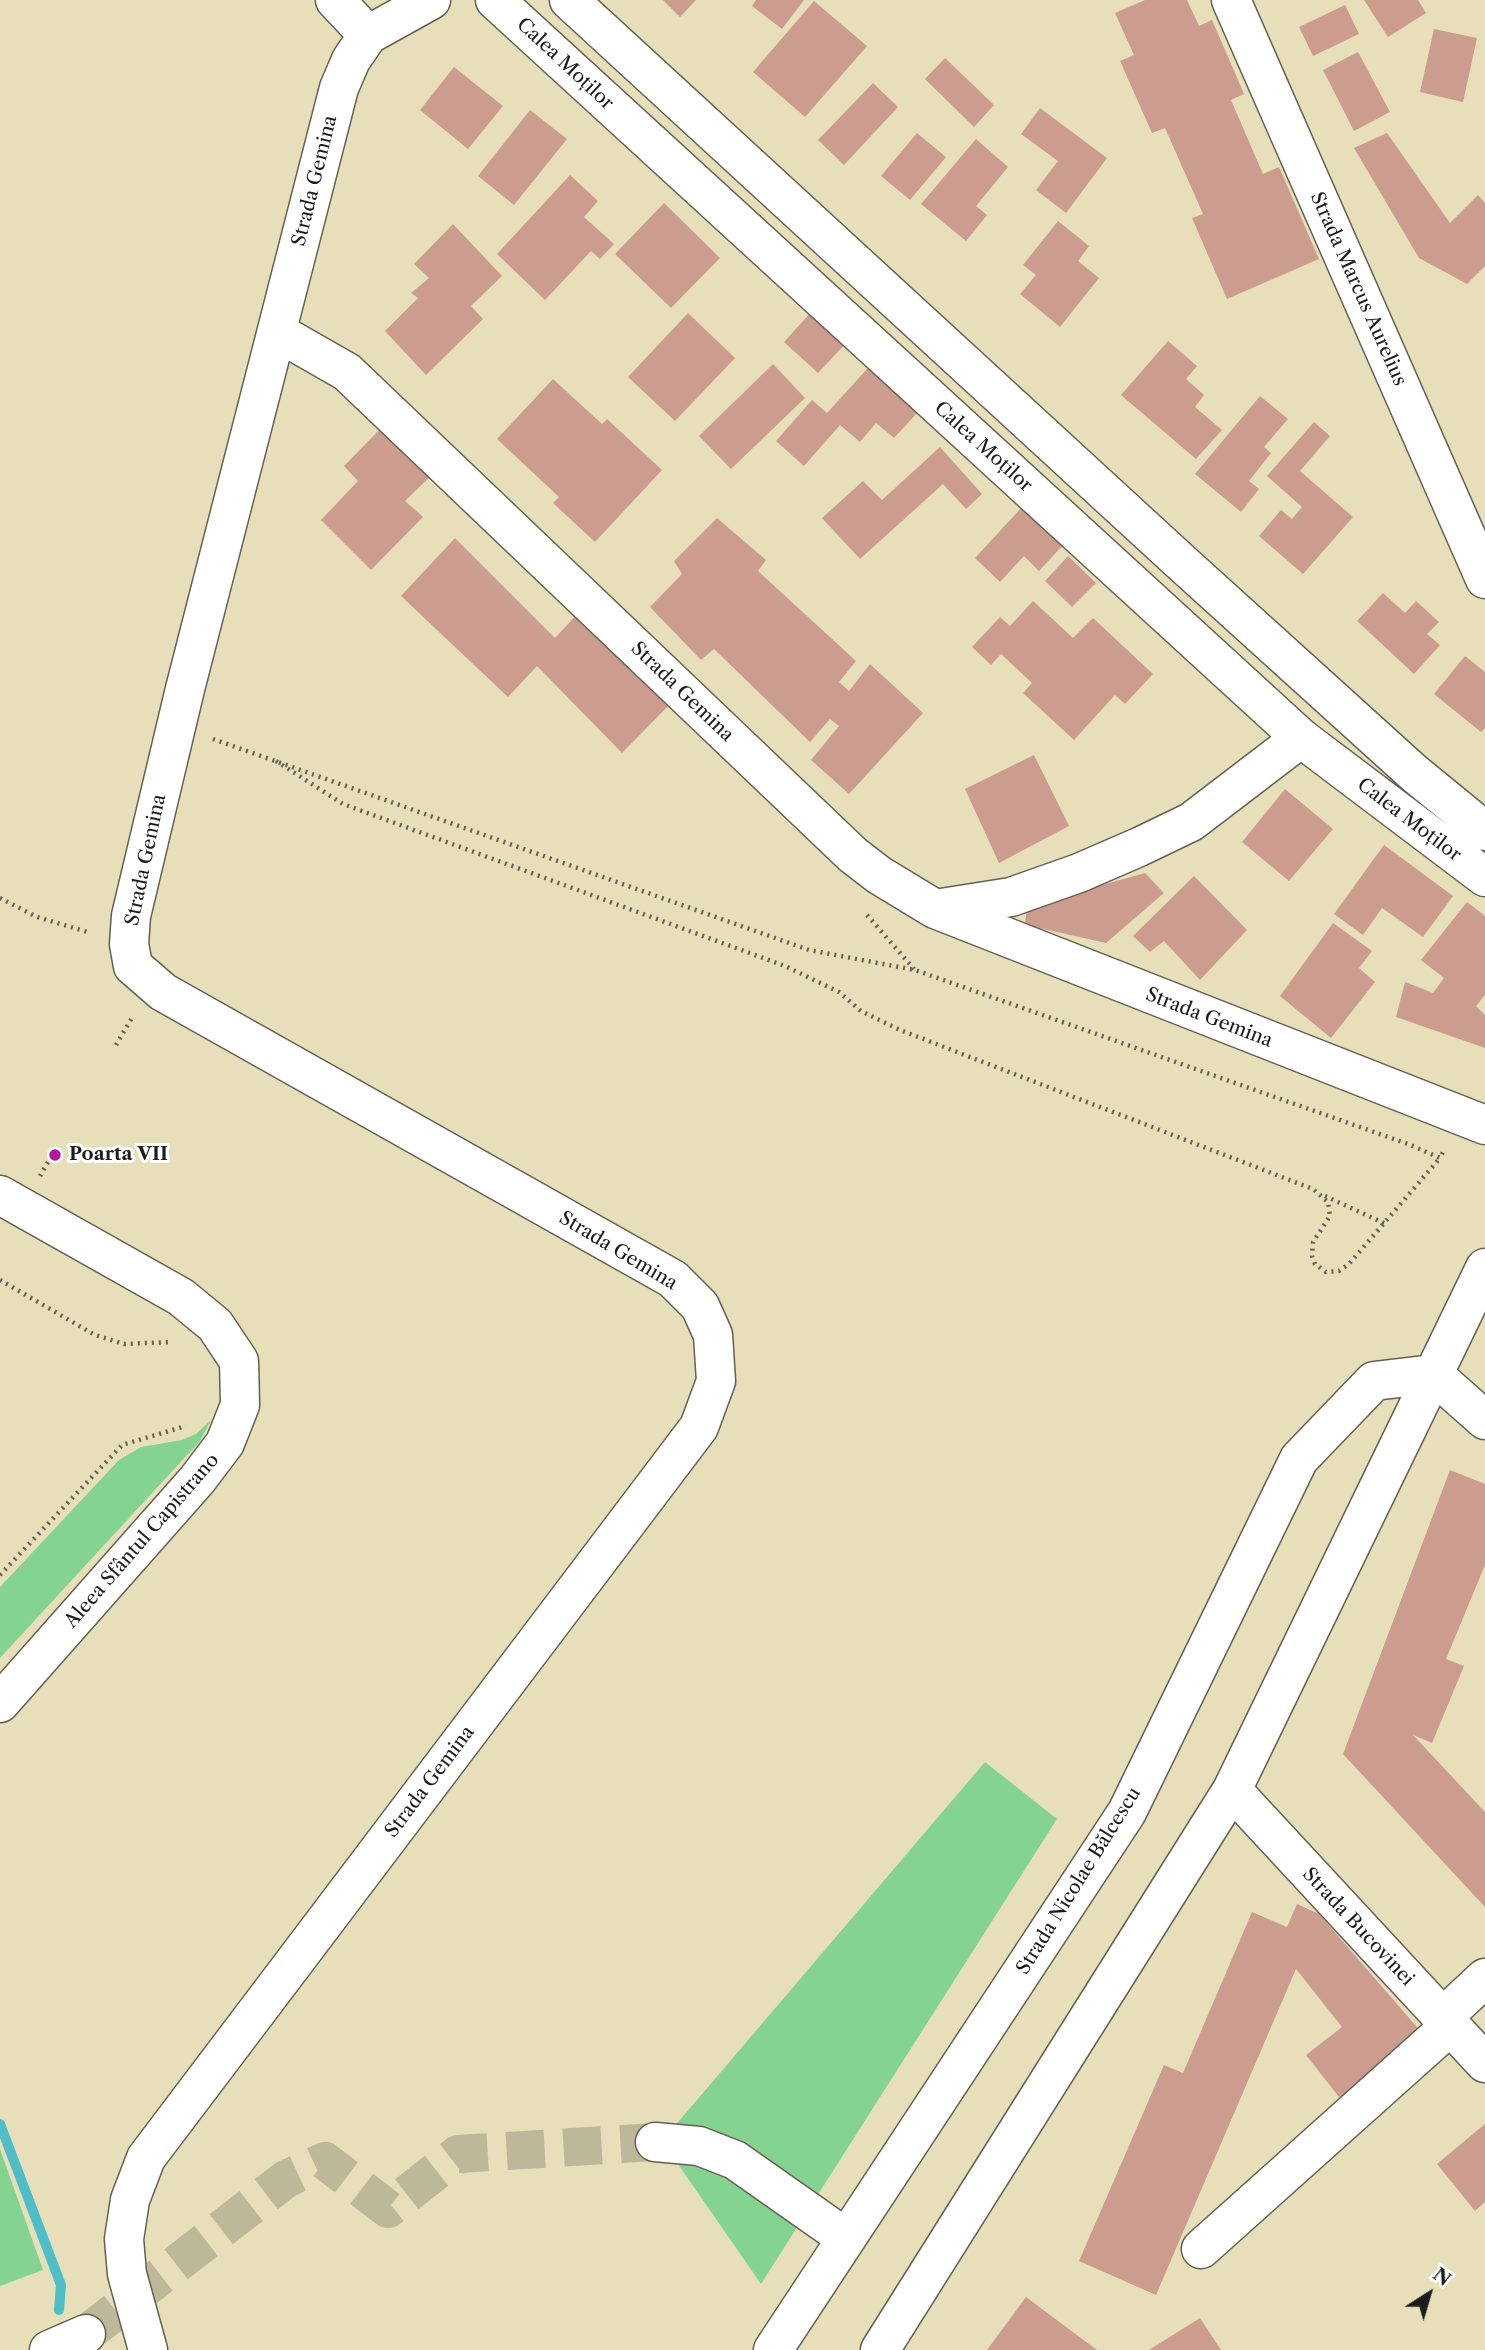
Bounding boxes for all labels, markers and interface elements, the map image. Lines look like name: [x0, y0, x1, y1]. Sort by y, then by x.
street label: Calea Moților: [512, 13, 618, 115]
street label: Strada Gemina: [288, 113, 342, 249]
street label: Strada Marcus Aurelius: [1305, 189, 1411, 389]
street label: Calea Moților: [929, 397, 1037, 497]
street label: Strada Gemina: [626, 637, 738, 747]
street label: Calea Moților: [1353, 774, 1465, 866]
street label: Strada Gemina: [121, 792, 171, 928]
street label: Strada Gemina: [1142, 983, 1276, 1053]
place label: Poarta VII: [69, 1144, 168, 1166]
marker: Poarta VII: [47, 1147, 63, 1163]
street label: Strada Gemina: [555, 1207, 681, 1295]
street label: Aleea Sfântul Capistrano: [60, 1449, 224, 1633]
street label: Strada Gemina: [381, 1722, 479, 1842]
street label: Strada Nicolae Bălcescu: [1012, 1783, 1146, 1979]
street label: Strada Bucovinei: [1297, 1863, 1419, 1991]
north arrow: [1394, 2259, 1464, 2329]
text: N: [1428, 2263, 1455, 2291]

